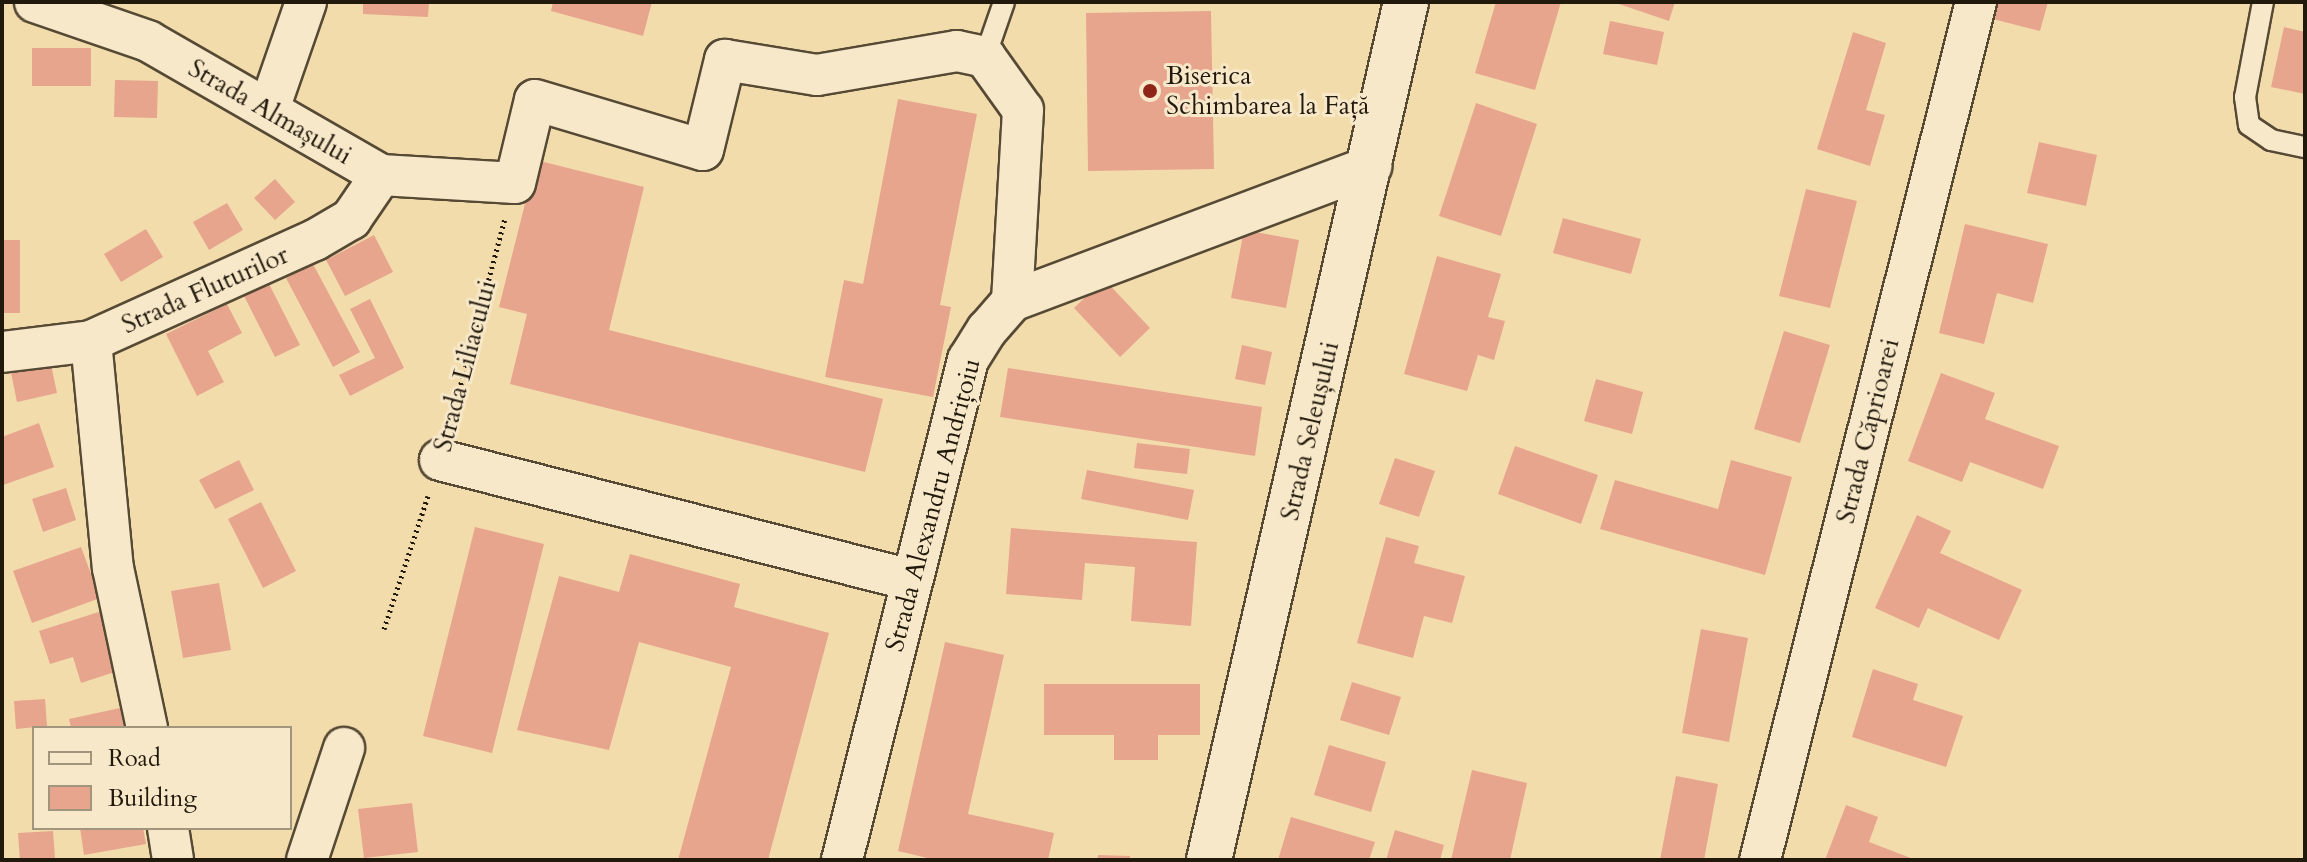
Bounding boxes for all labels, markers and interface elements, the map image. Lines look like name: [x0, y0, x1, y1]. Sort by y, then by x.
street label: Strada Almașului: [183, 53, 357, 171]
place label: Biserica Schimbarea la Față: [1166, 60, 1369, 122]
marker: Biserica Schimbarea la Față: [1141, 82, 1159, 100]
street label: Strada Fluturilor: [117, 239, 293, 341]
street label: Strada Liliacului: [427, 277, 503, 455]
street label: Strada Căprioarei: [1830, 335, 1906, 527]
street label: Strada Seleușului: [1274, 338, 1346, 524]
street label: Strada Alexandru Andrițoiu: [879, 355, 987, 655]
legend: [32, 726, 292, 830]
text: Road: [108, 742, 161, 775]
text: Building: [108, 782, 197, 815]

